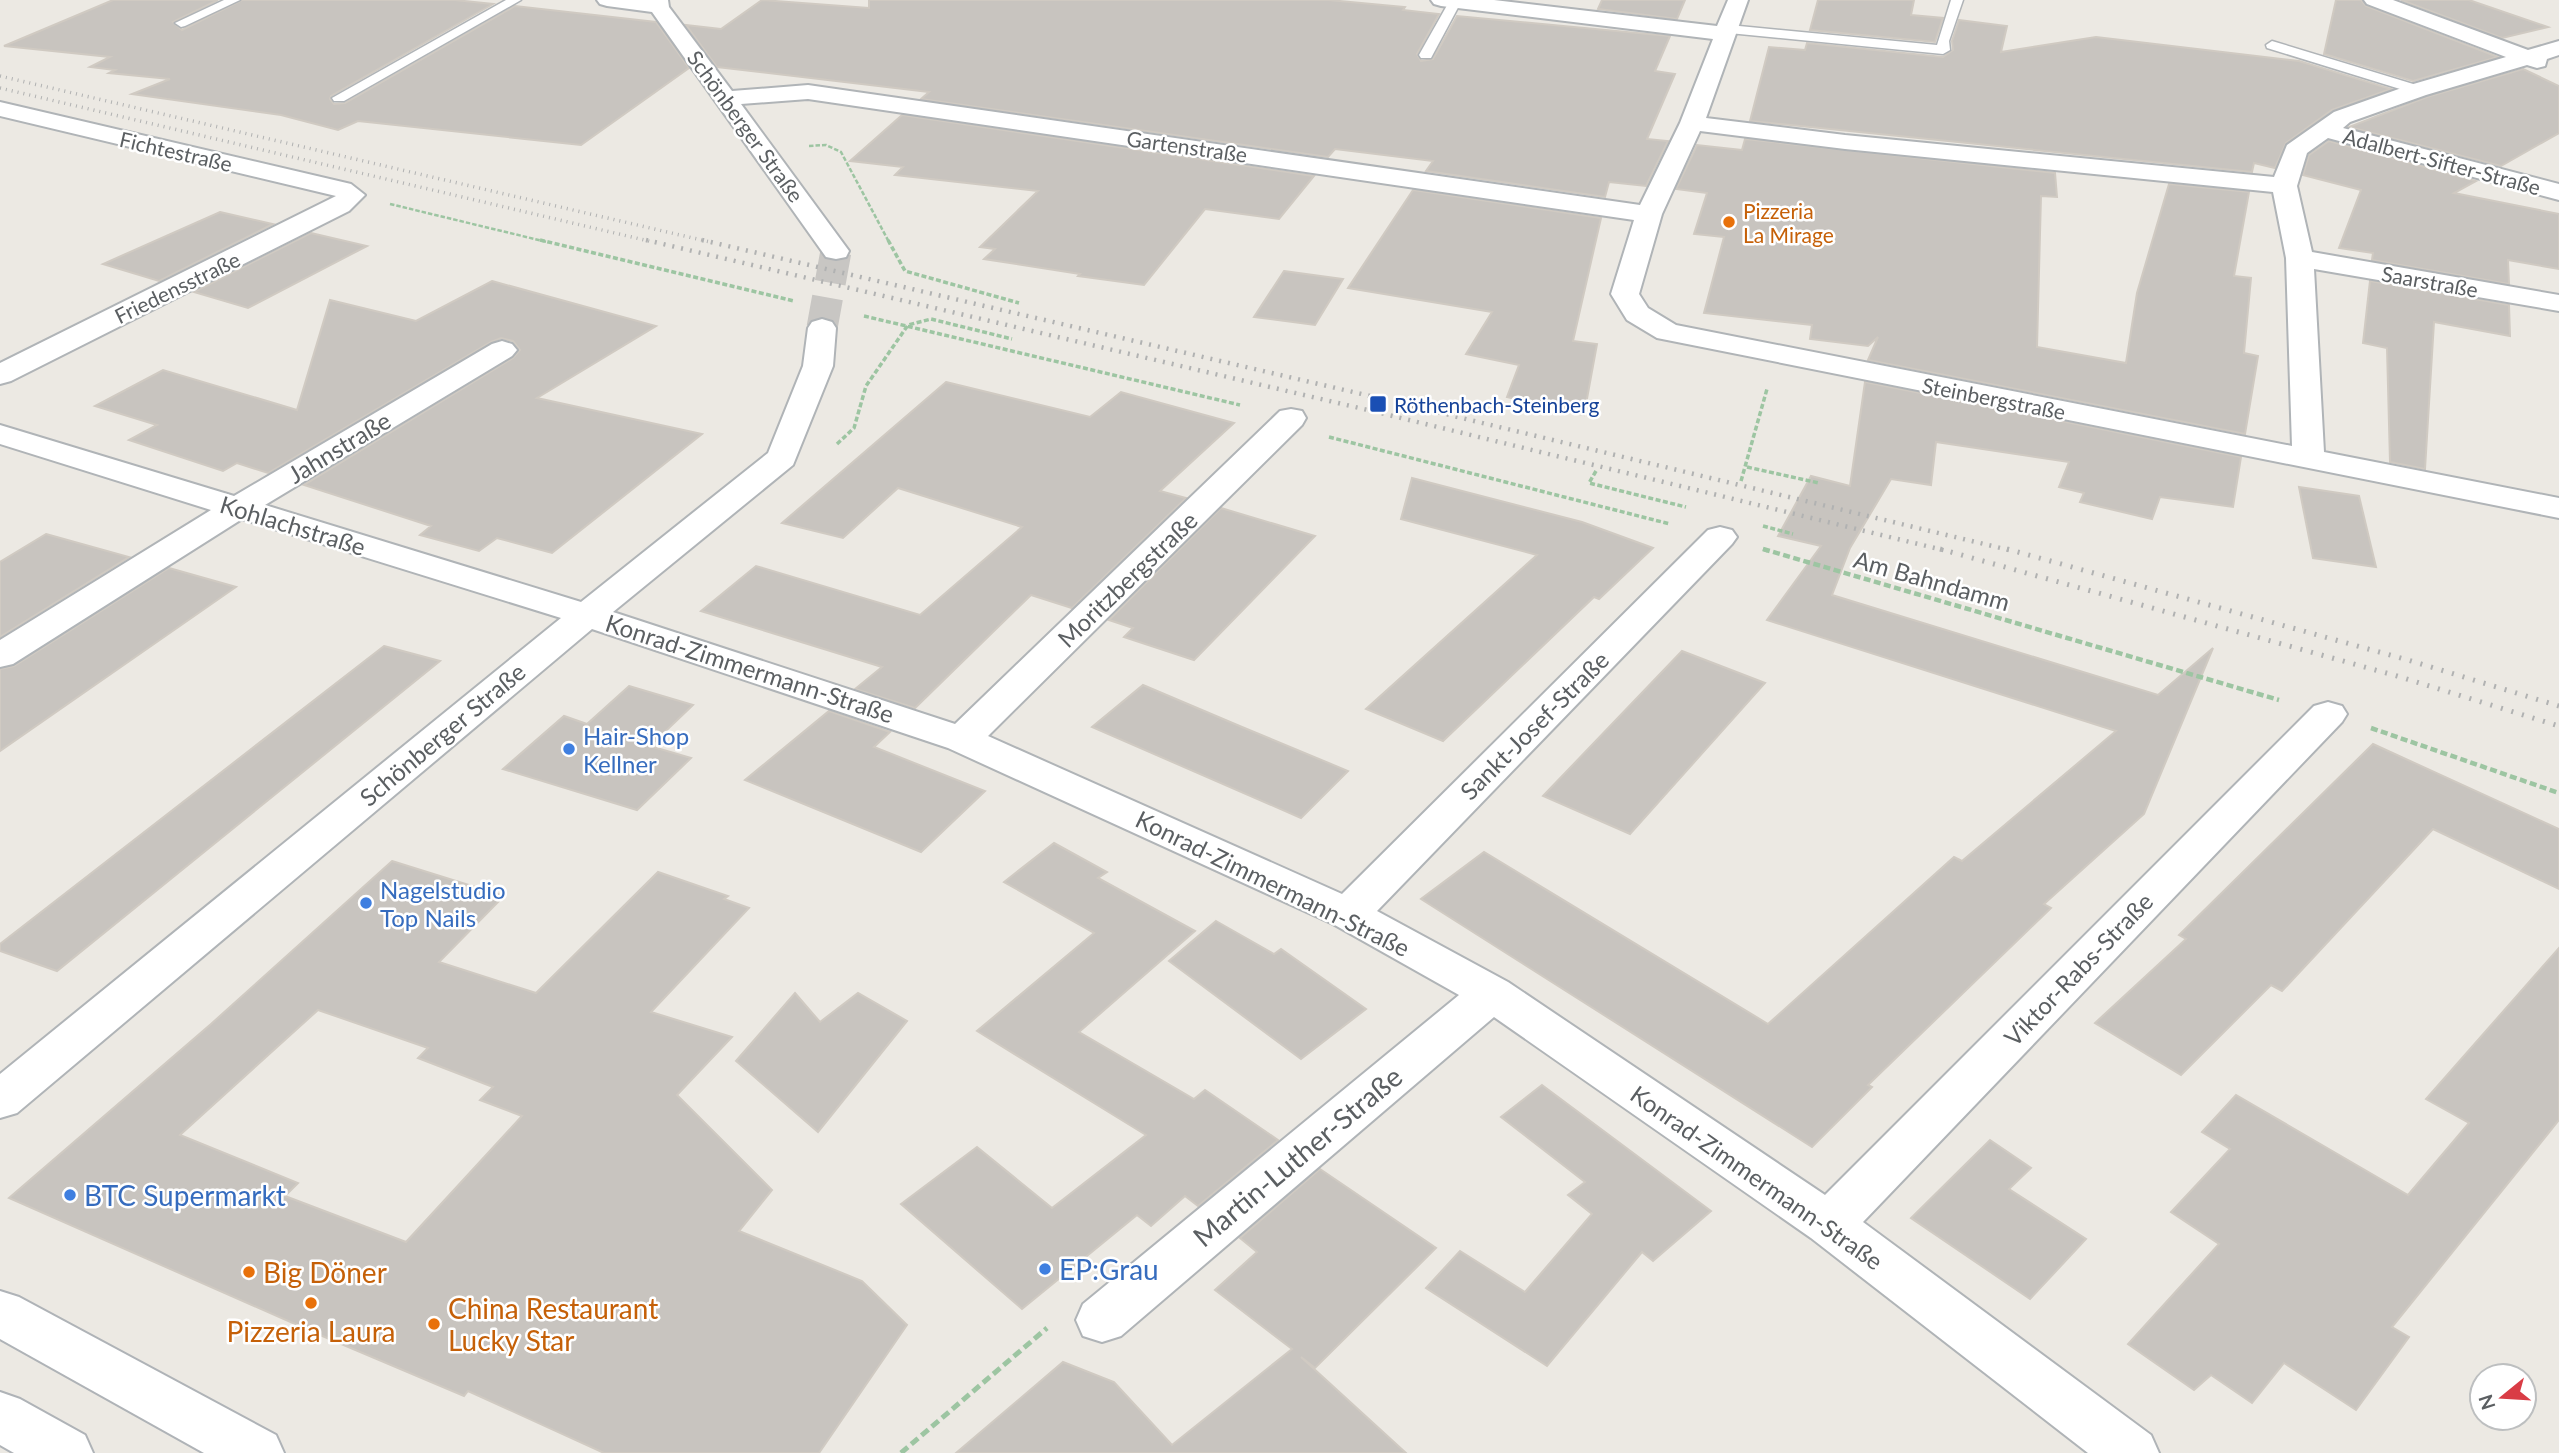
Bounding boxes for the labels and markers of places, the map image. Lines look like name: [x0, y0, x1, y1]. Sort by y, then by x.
place label: Pizzeria La Mirage: [1743, 198, 1834, 247]
marker: Pizzeria La Mirage: [1721, 214, 1737, 230]
place label: Röthenbach-Steinberg: [1394, 392, 1599, 417]
marker: Röthenbach-Steinberg: [1368, 394, 1388, 414]
place label: Hair-Shop Kellner: [583, 721, 689, 778]
marker: Hair-Shop Kellner: [561, 741, 577, 757]
place label: Nagelstudio Top Nails: [380, 875, 506, 932]
marker: Nagelstudio Top Nails: [358, 895, 374, 911]
place label: BTC Supermarkt: [84, 1178, 286, 1212]
marker: BTC Supermarkt: [62, 1187, 78, 1203]
place label: EP:Grau: [1059, 1252, 1159, 1286]
place label: Big Döner: [263, 1255, 387, 1289]
marker: EP:Grau: [1037, 1261, 1053, 1277]
marker: Big Döner: [241, 1264, 257, 1280]
place label: China Restaurant Lucky Star: [448, 1291, 658, 1357]
marker: Pizzeria Laura: [303, 1295, 319, 1311]
place label: Pizzeria Laura: [226, 1314, 396, 1348]
marker: China Restaurant Lucky Star: [426, 1316, 442, 1332]

